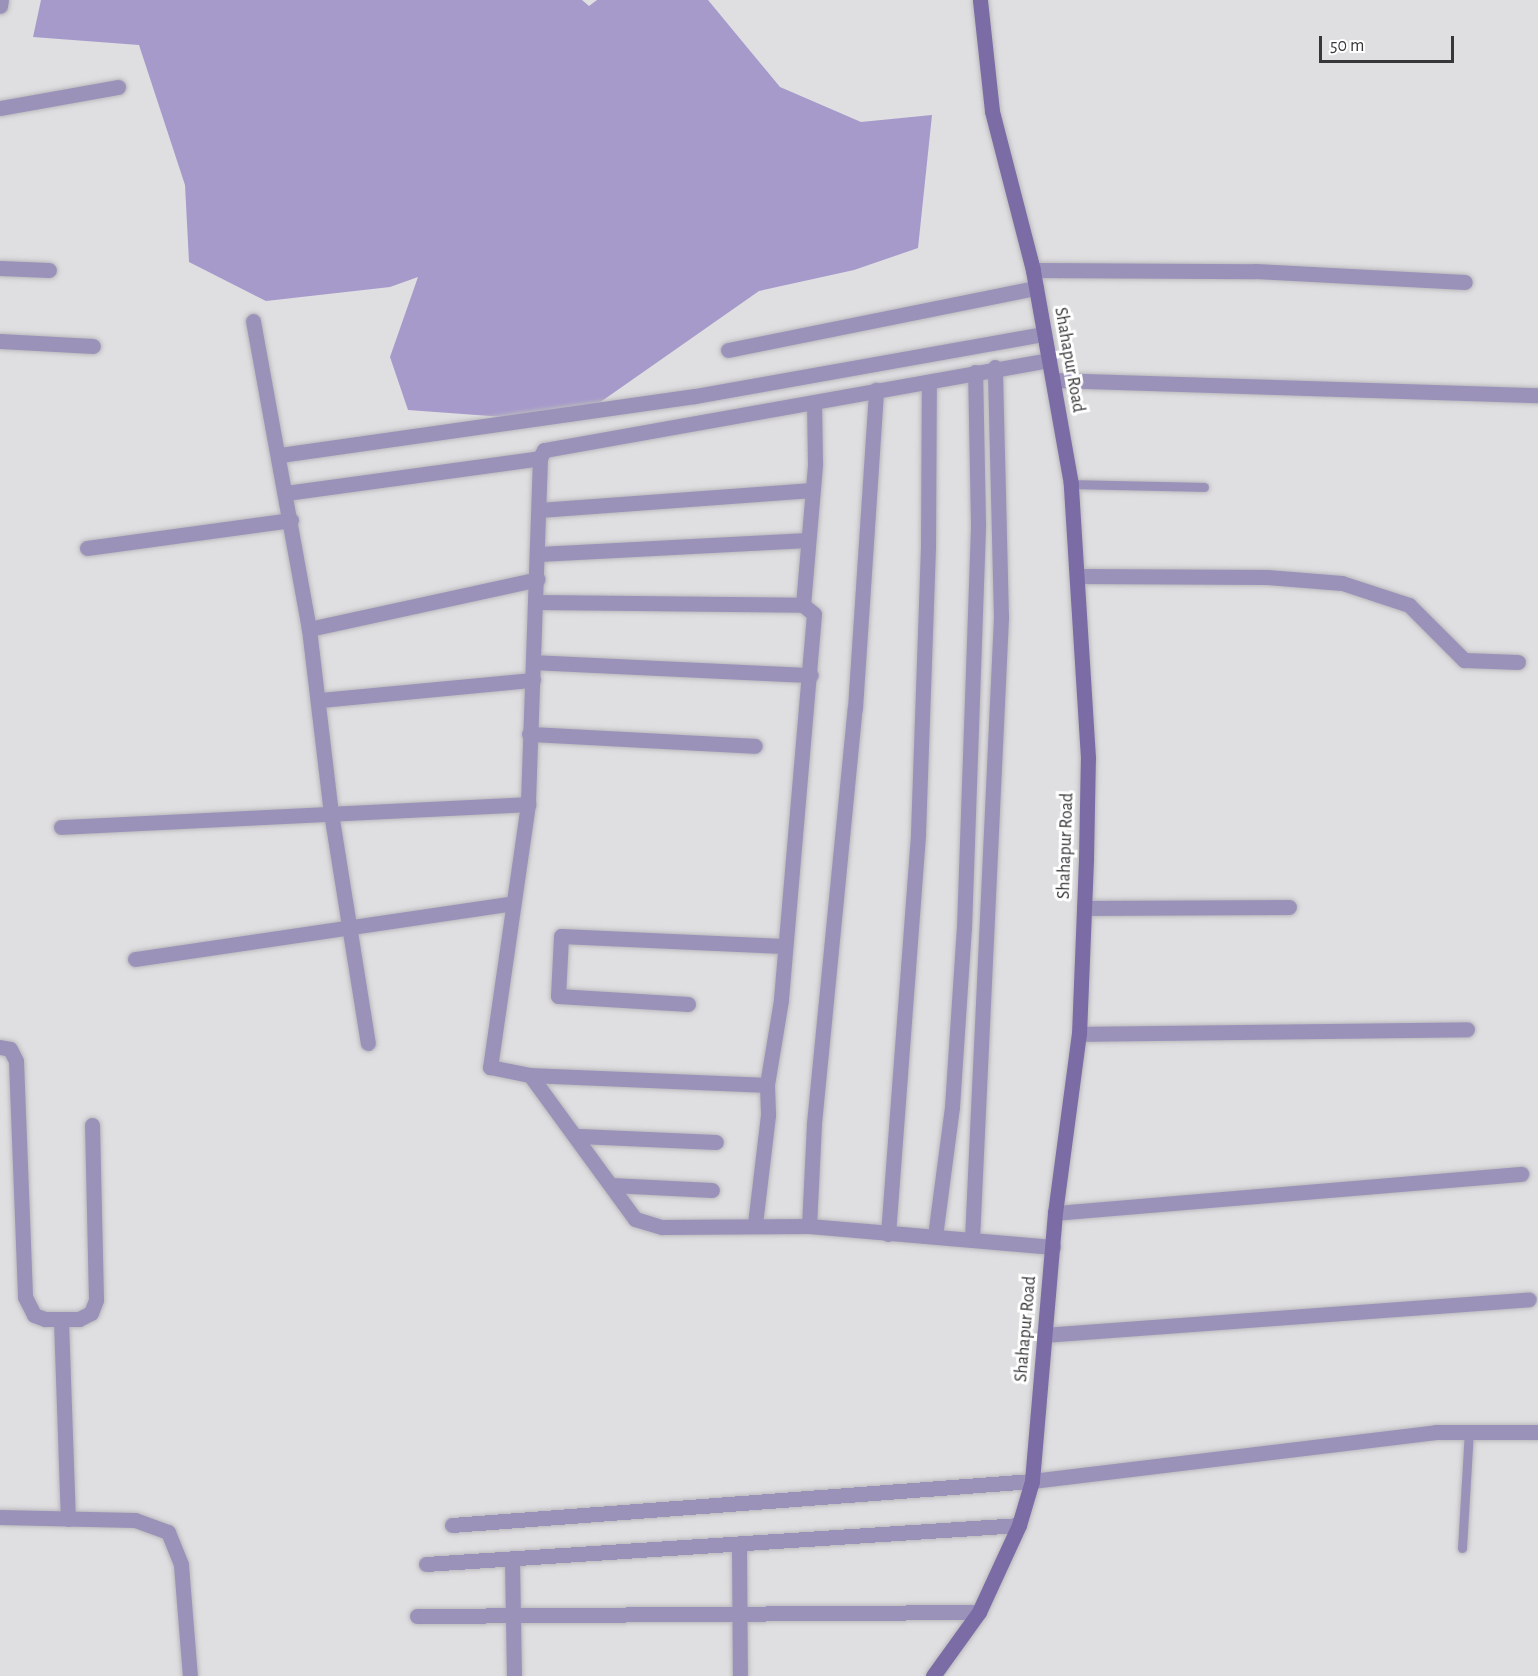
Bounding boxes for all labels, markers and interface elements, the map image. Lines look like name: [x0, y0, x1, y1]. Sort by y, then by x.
scale bar: [1322, 24, 1457, 62]
text: 50 m: [1330, 37, 1364, 55]
street label: Shahapur Road: [1049, 306, 1089, 414]
street label: Shahapur Road: [1053, 792, 1079, 900]
street label: Shahapur Road: [1011, 1275, 1041, 1383]

